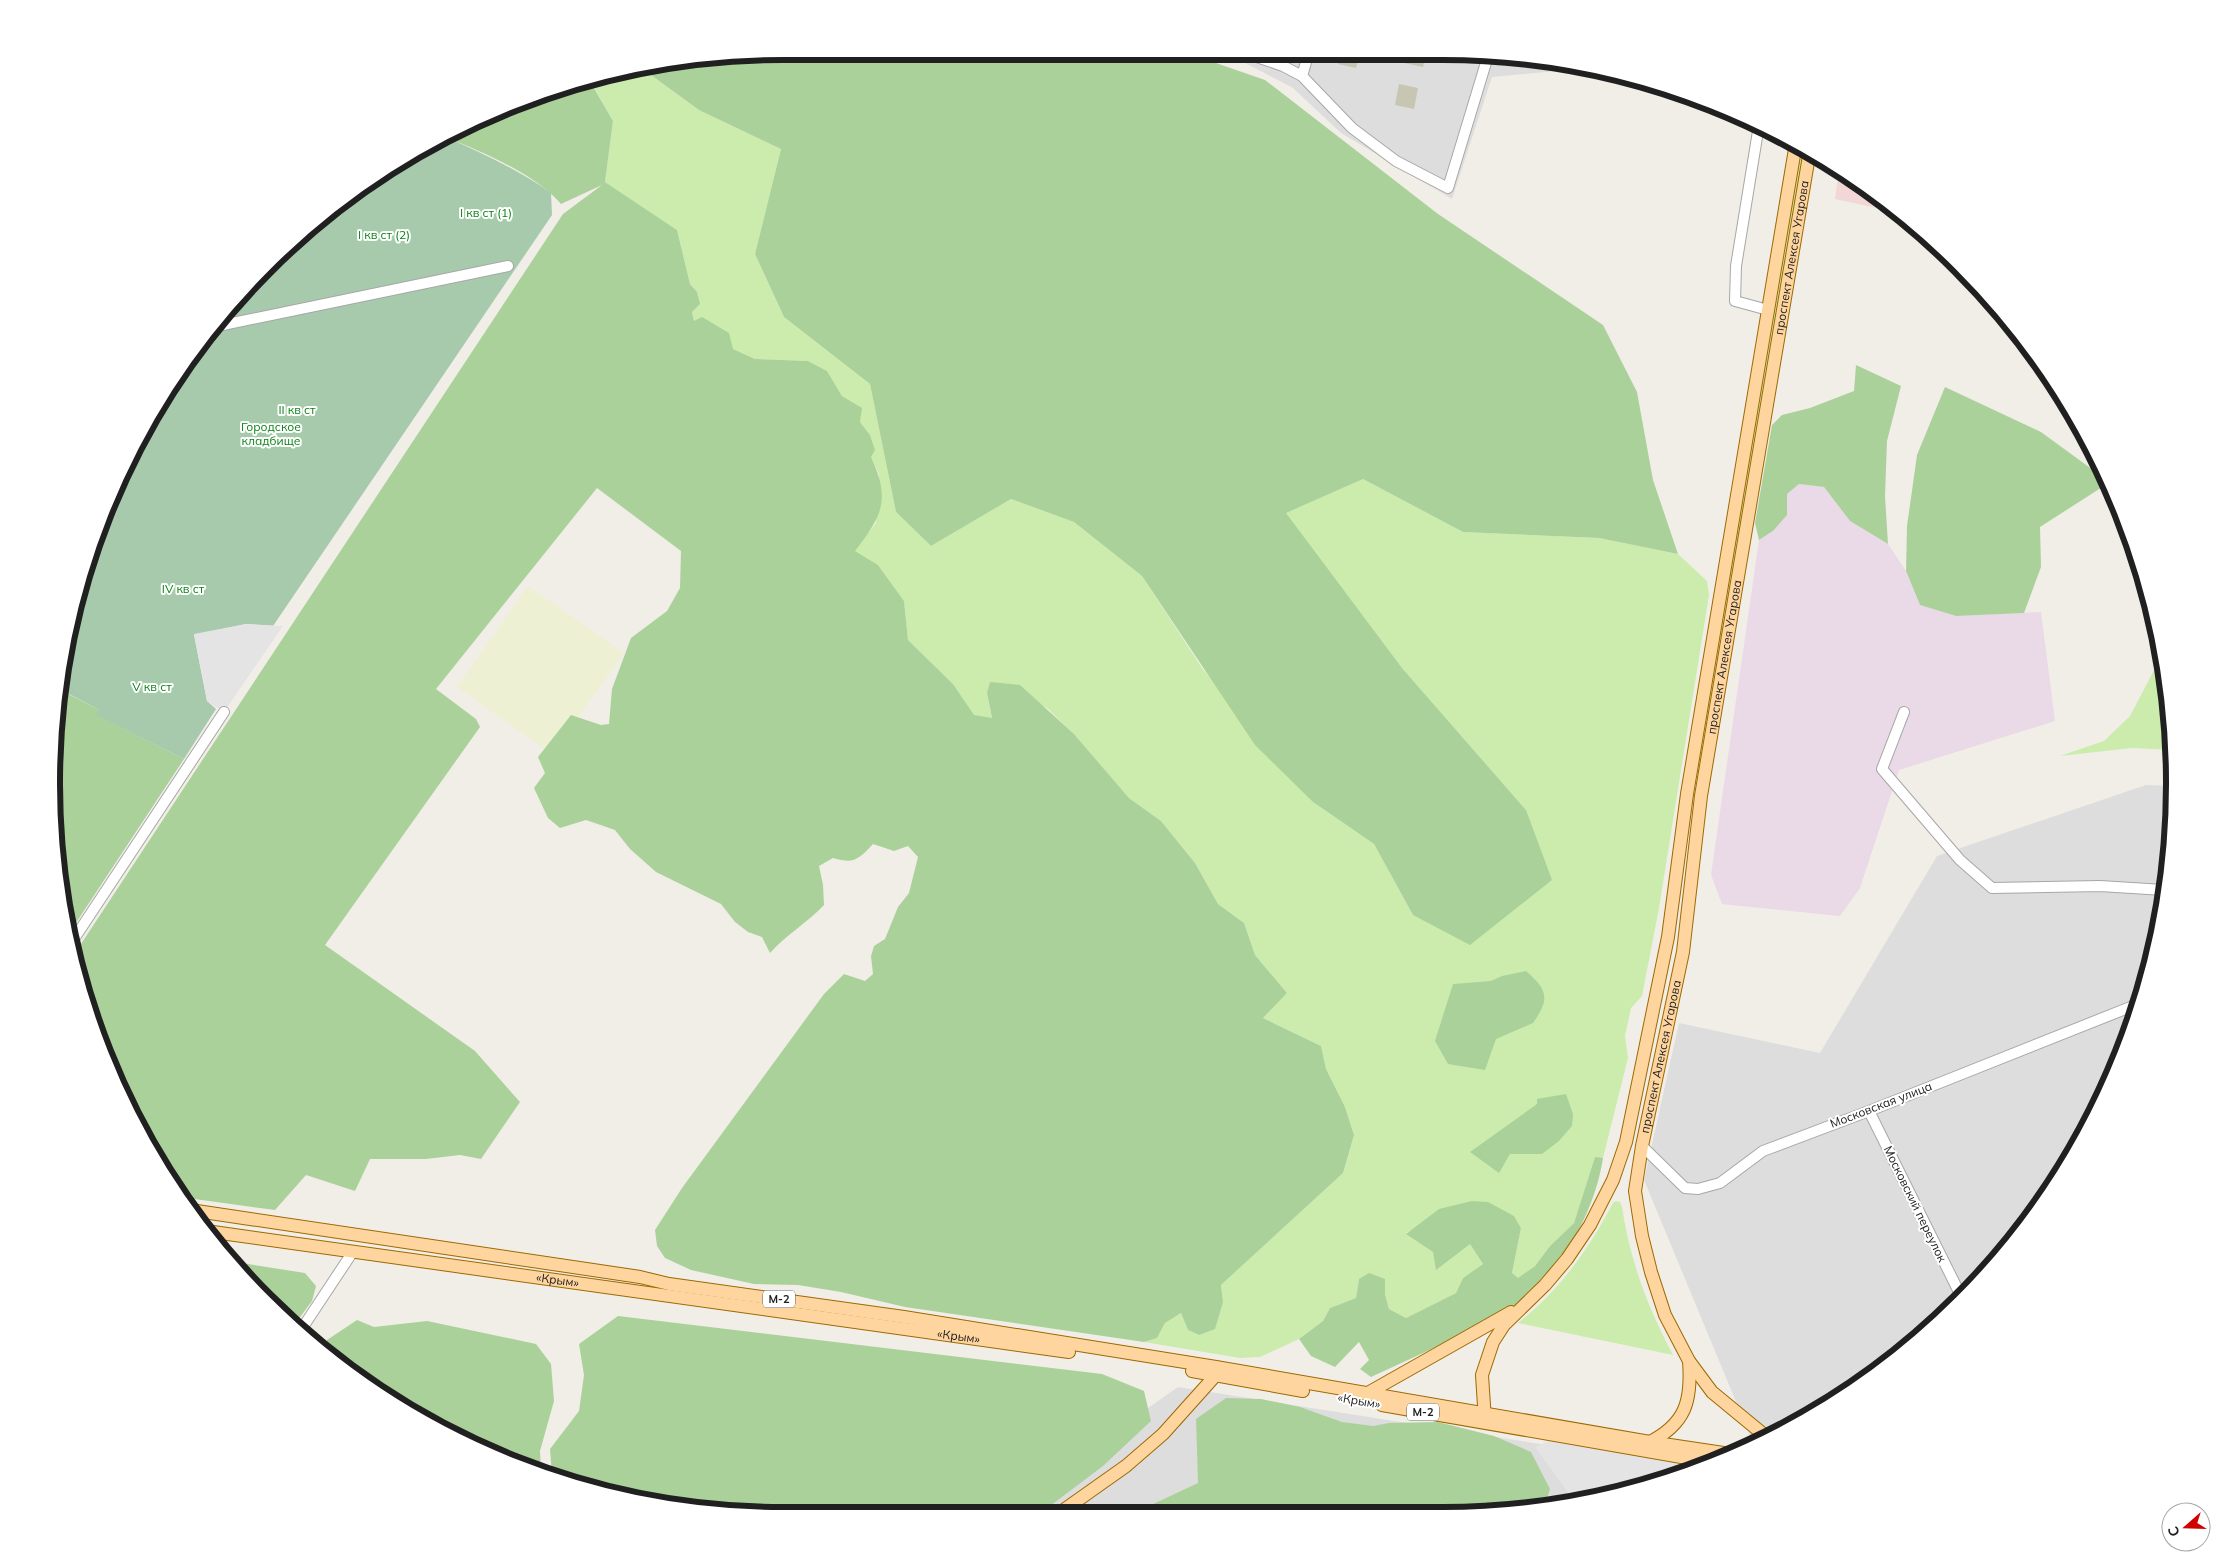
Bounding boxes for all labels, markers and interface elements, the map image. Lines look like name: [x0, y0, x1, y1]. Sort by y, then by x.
street label: проспект Алексея Угарова: [1771, 179, 1812, 336]
park label: I кв ст (1): [460, 205, 512, 220]
park label: I кв ст (2): [358, 227, 410, 242]
park label: II кв ст: [278, 402, 316, 417]
park label: Городское кладбище: [241, 419, 301, 448]
street label: проспект Алексея Угарова: [1704, 579, 1744, 735]
park label: IV кв ст: [162, 581, 205, 596]
park label: V кв ст: [132, 679, 172, 694]
street label: проспект Алексея Угарова: [1637, 979, 1684, 1135]
street label: Московская улица: [1828, 1078, 1934, 1131]
street label: Московский переулок: [1881, 1143, 1950, 1265]
street label: «Крым»: [535, 1269, 581, 1290]
road number: М-2: [763, 1290, 795, 1308]
street label: «Крым»: [936, 1326, 982, 1347]
street label: «Крым»: [1337, 1389, 1382, 1412]
road number: М-2: [1407, 1404, 1439, 1420]
north arrow: [2161, 1502, 2211, 1552]
text: С: [2164, 1524, 2184, 1539]

